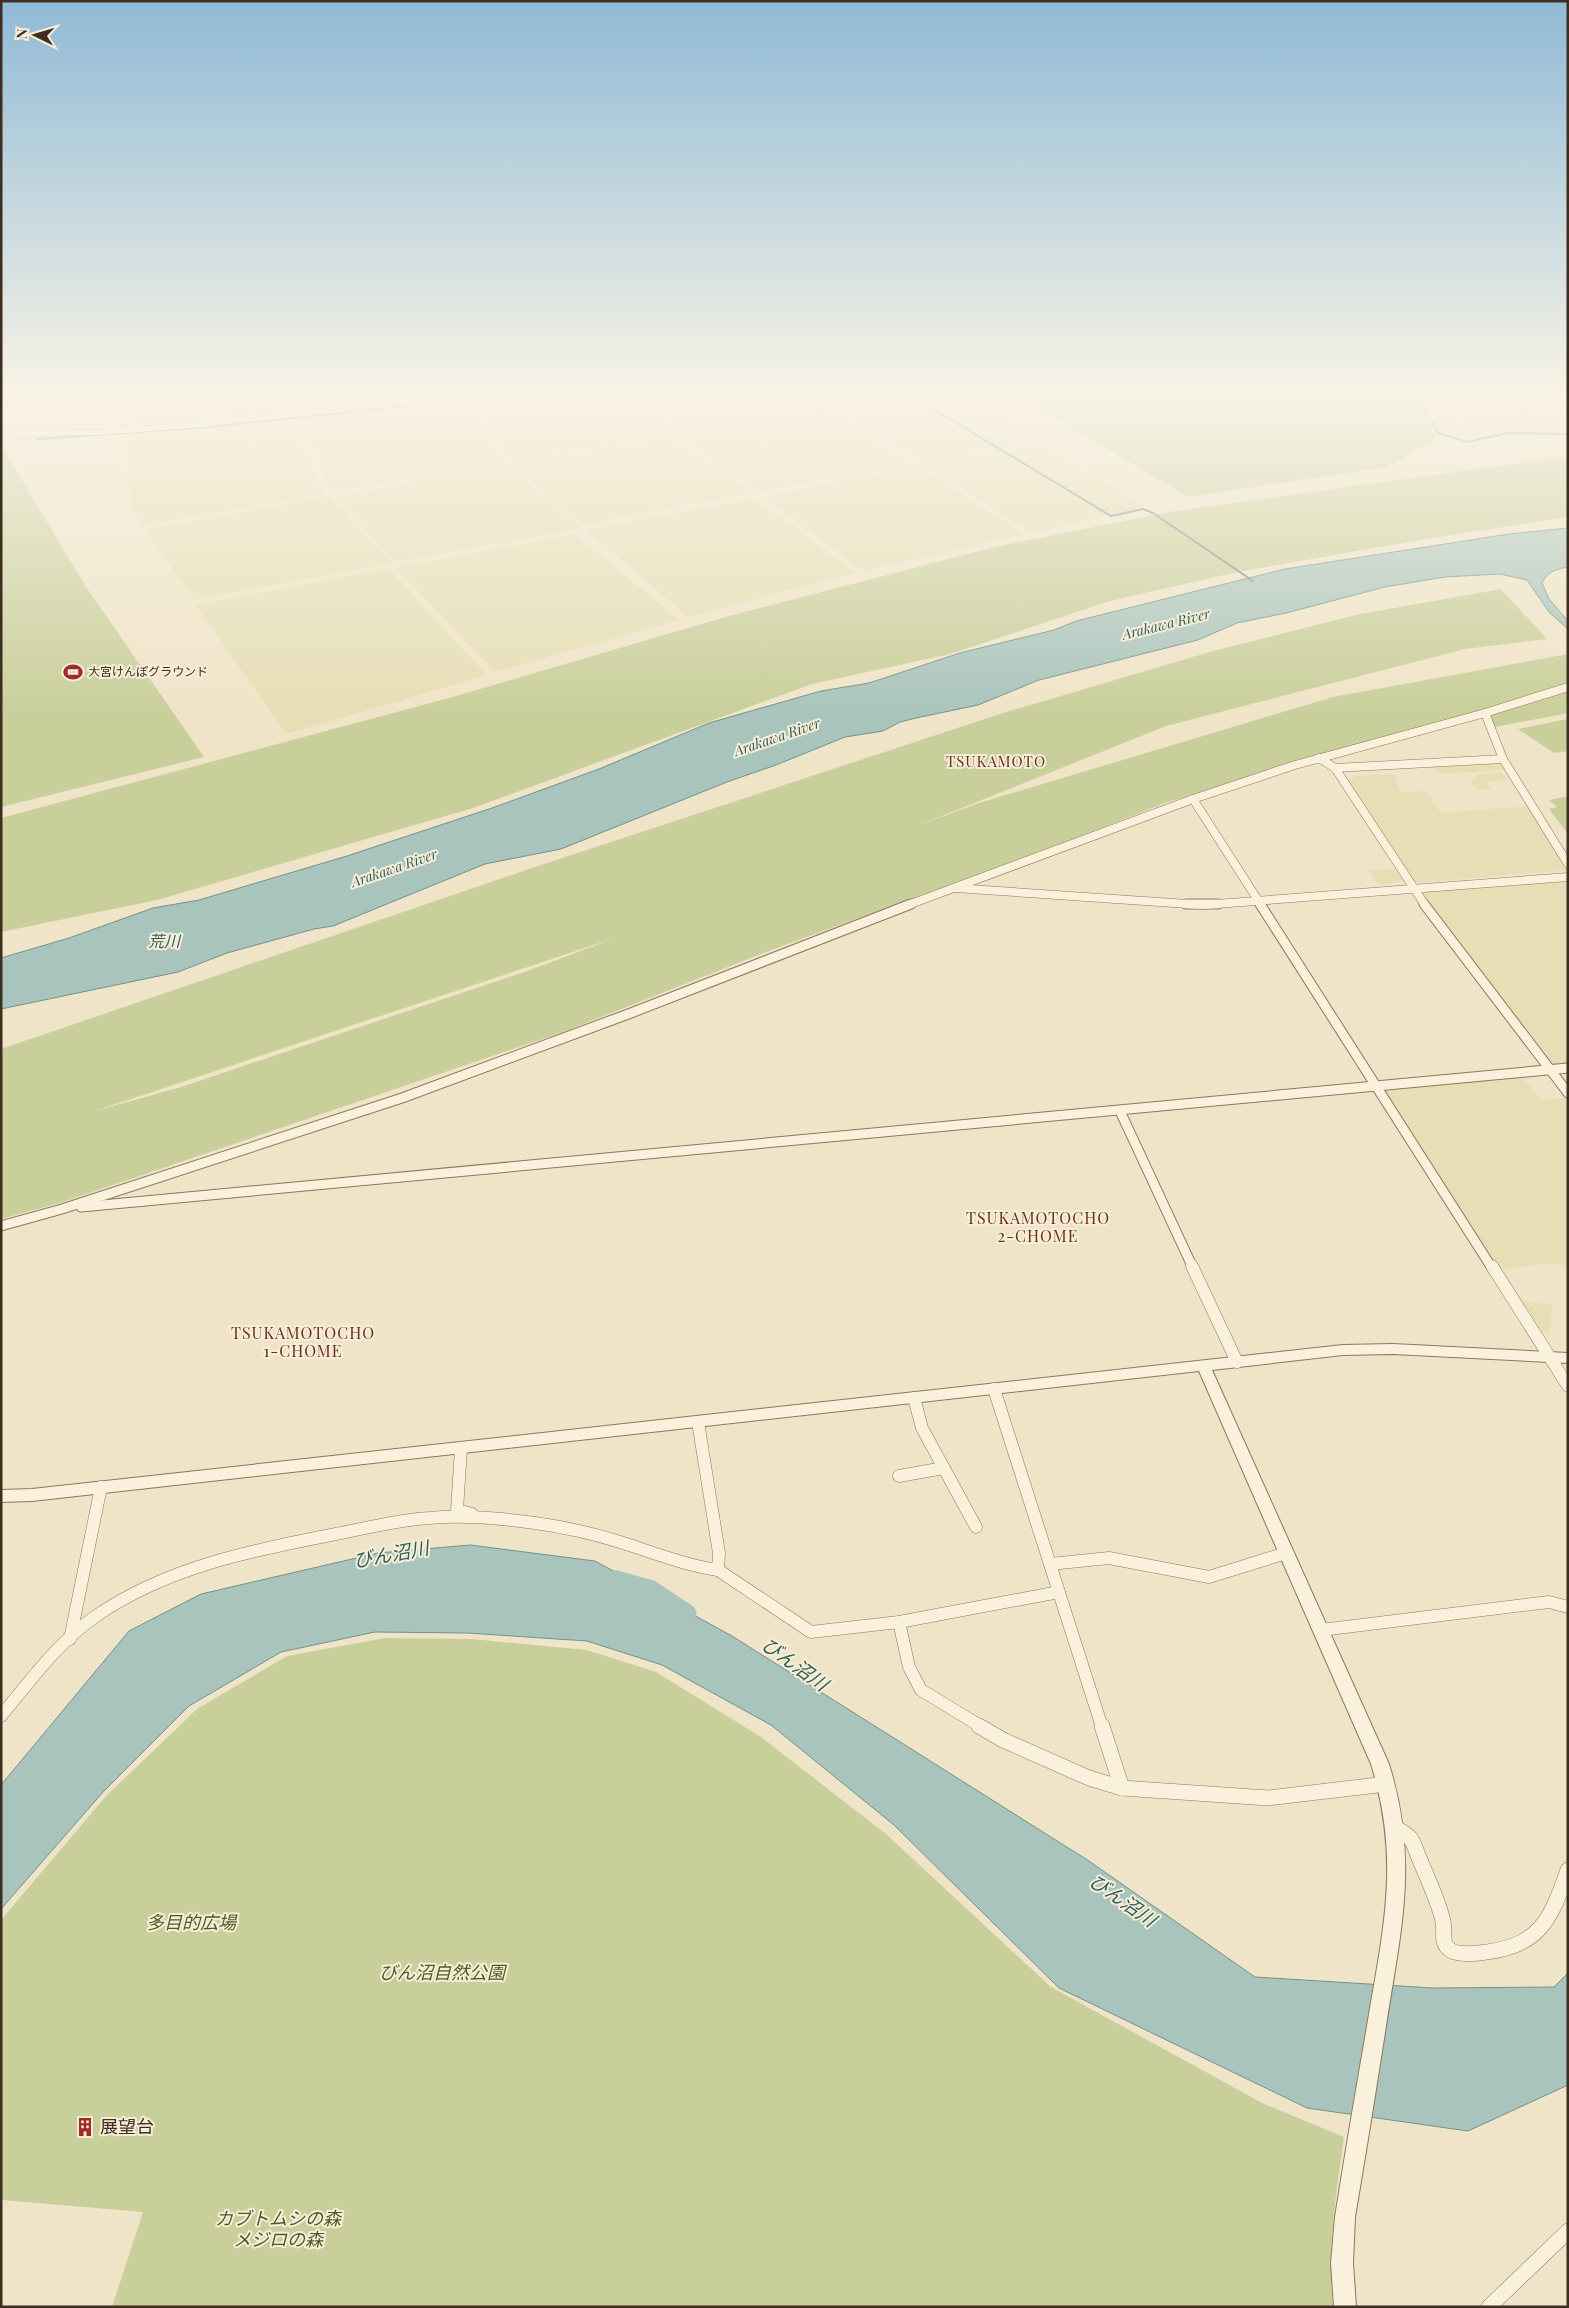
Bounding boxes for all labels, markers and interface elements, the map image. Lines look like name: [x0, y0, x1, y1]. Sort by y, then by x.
north arrow: [10, 10, 60, 60]
text: N: [12, 28, 31, 40]
water label: Arakawa River: [1118, 603, 1213, 644]
sports icon: 大宮けんぽグラウンド: [62, 661, 84, 683]
place label: 大宮けんぽグラウンド: [88, 663, 208, 679]
water label: Arakawa River: [729, 713, 823, 761]
district label: TSUKAMOTO: [946, 751, 1046, 771]
water label: Arakawa River: [346, 844, 440, 892]
water label: 荒川: [148, 930, 182, 951]
district label: TSUKAMOTOCHO 2-CHOME: [966, 1207, 1110, 1246]
district label: TSUKAMOTOCHO 1-CHOME: [231, 1322, 375, 1361]
water label: びん沼川: [351, 1533, 432, 1572]
water label: びん沼川: [757, 1630, 836, 1697]
water label: びん沼川: [1085, 1867, 1164, 1933]
park label: 多目的広場: [146, 1910, 238, 1934]
park label: びん沼自然公園: [379, 1960, 508, 1984]
place label: 展望台: [100, 2114, 154, 2138]
building icon: 展望台: [74, 2116, 96, 2138]
park label: カブトムシの森 メジロの森: [215, 2206, 343, 2251]

